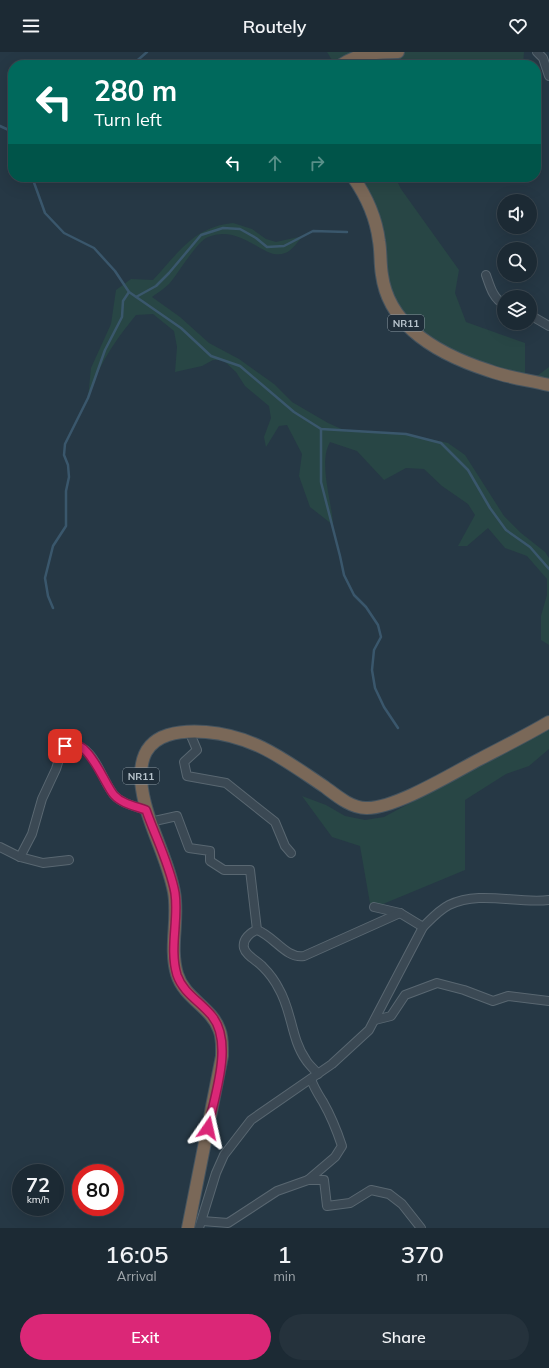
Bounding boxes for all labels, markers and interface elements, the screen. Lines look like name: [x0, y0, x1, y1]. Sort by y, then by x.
icon: menu: [20, 15, 42, 37]
text: Routely: [243, 15, 306, 38]
icon: heart: [507, 15, 529, 37]
text: 280 m: [94, 73, 177, 108]
icon: left: [28, 76, 80, 128]
text: Turn left: [94, 108, 162, 131]
icon: left: [222, 152, 244, 174]
icon: ahead: [264, 152, 286, 174]
icon: right: [306, 152, 328, 174]
map controls: [497, 194, 537, 330]
button: sound: [497, 194, 537, 234]
button: search: [497, 242, 537, 282]
button: layers: [497, 290, 537, 330]
road number: NR11: [388, 315, 424, 331]
pin: [48, 729, 82, 763]
icon: arrive: [54, 735, 76, 757]
road number: NR11: [123, 768, 159, 784]
position arrow: [187, 1107, 229, 1149]
speed limit sign: 80: [72, 1164, 124, 1216]
text: 72: [26, 1172, 50, 1197]
text: km/h: [27, 1193, 49, 1206]
text: 16:05: [105, 1239, 168, 1269]
text: 1: [277, 1239, 292, 1269]
text: 370: [401, 1239, 444, 1269]
text: Arrival: [117, 1268, 157, 1284]
text: min: [273, 1268, 296, 1284]
text: m: [417, 1268, 428, 1284]
button: Exit: [20, 1314, 271, 1360]
button: Share: [279, 1314, 529, 1360]

